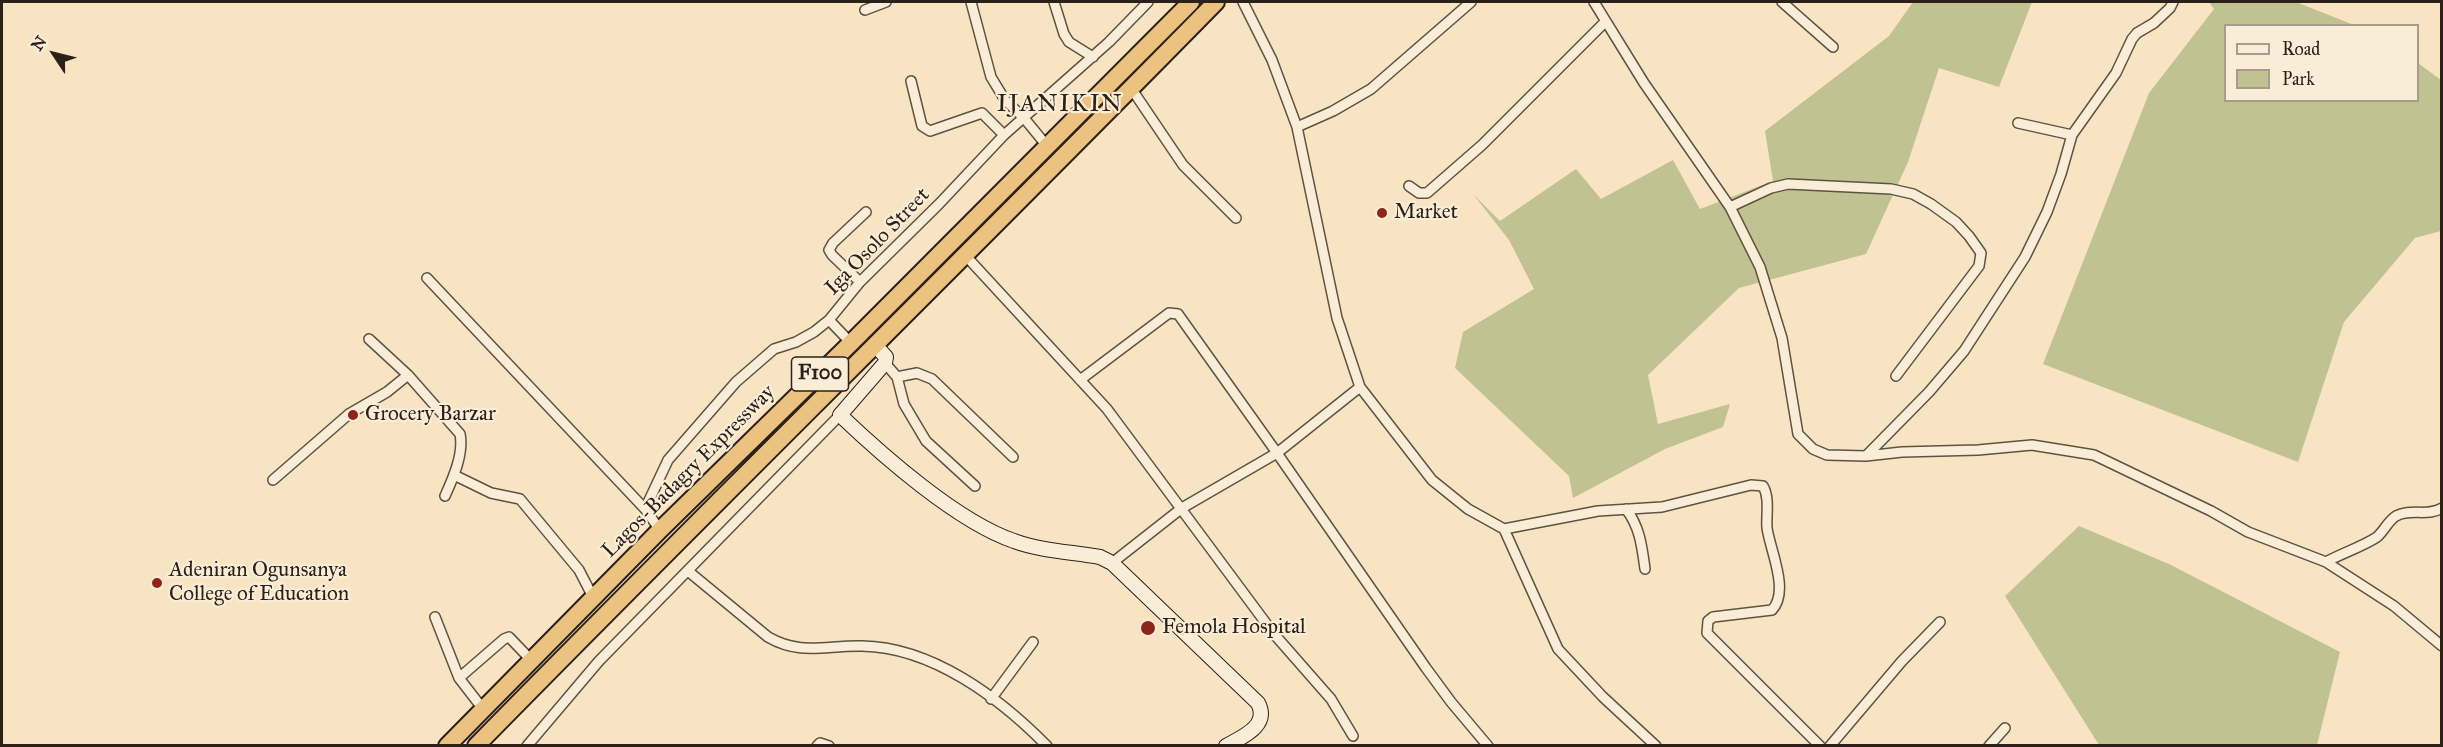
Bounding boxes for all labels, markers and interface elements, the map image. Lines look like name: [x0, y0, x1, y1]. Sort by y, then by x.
north arrow: [24, 24, 84, 84]
legend: [2224, 24, 2419, 102]
text: N: [27, 32, 51, 54]
text: Road: [2282, 38, 2320, 60]
text: Park: [2282, 68, 2315, 90]
district label: IJANIKIN: [997, 91, 1123, 119]
street label: Iga Osolo Street: [821, 183, 935, 301]
place label: Market: [1394, 200, 1458, 226]
marker: Market: [1375, 206, 1389, 220]
road number: F100: [792, 357, 848, 391]
street label: Lagos-Badagry Expressway: [597, 380, 781, 564]
place label: Grocery Barzar: [365, 402, 496, 428]
marker: Grocery Barzar: [346, 408, 360, 422]
place label: Adeniran Ogunsanya College of Education: [169, 558, 349, 608]
marker: Adeniran Ogunsanya College of Education: [150, 576, 164, 590]
place label: Femola Hospital: [1162, 615, 1306, 641]
marker: Femola Hospital: [1139, 619, 1157, 637]

